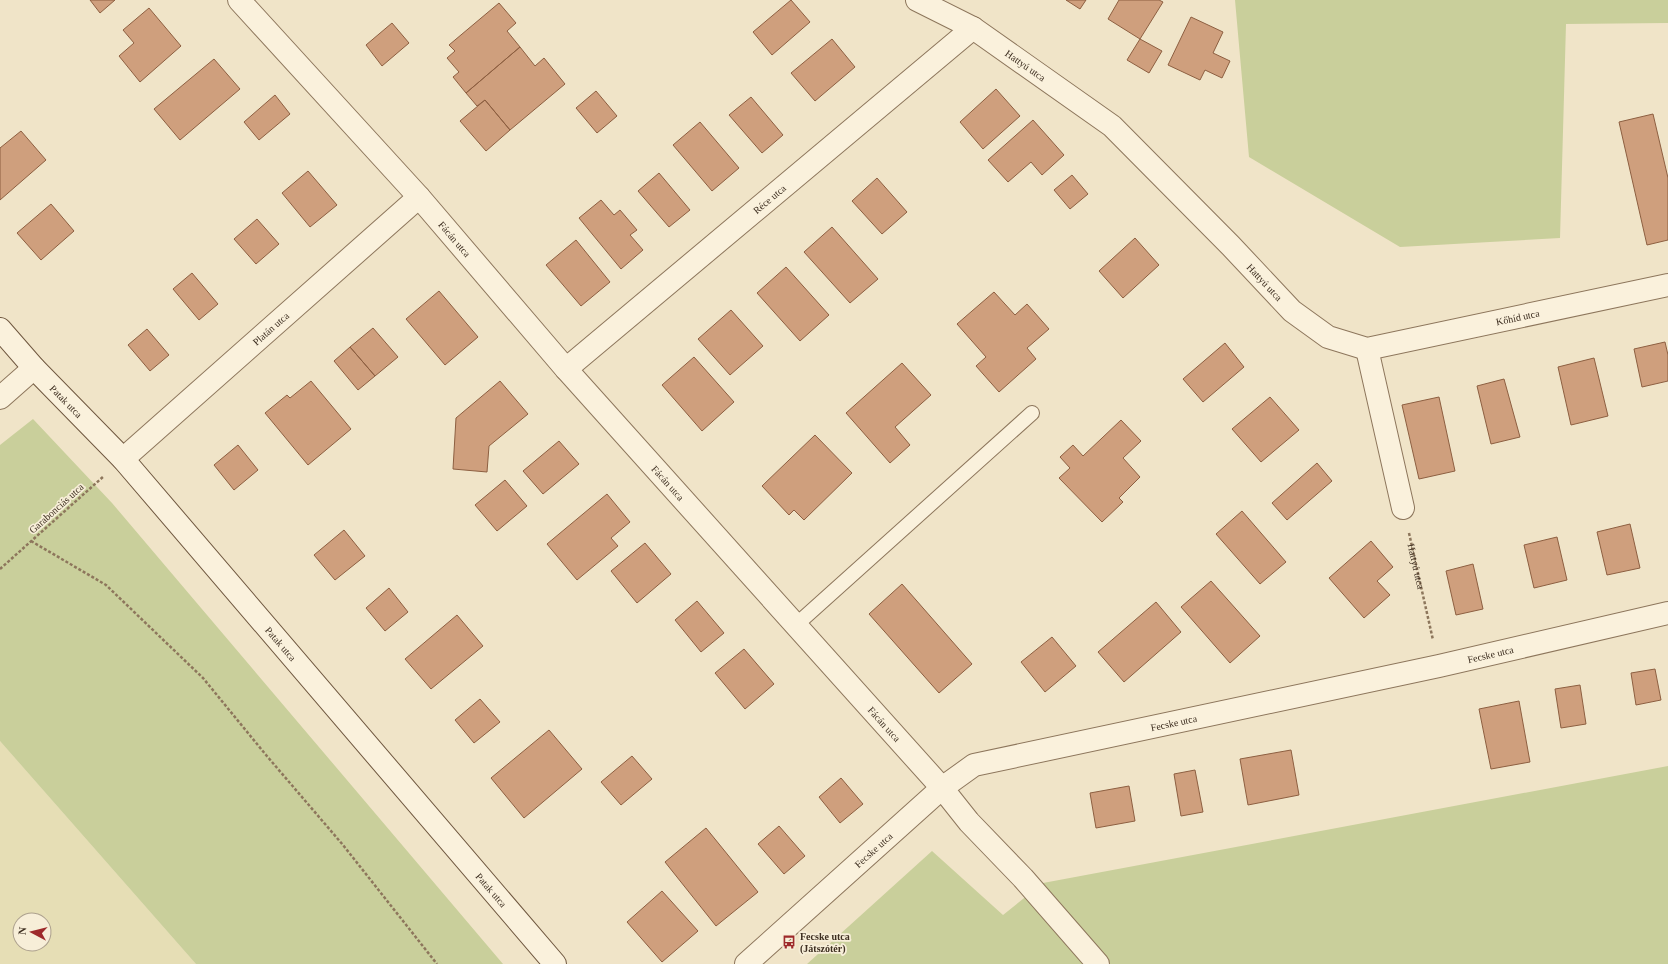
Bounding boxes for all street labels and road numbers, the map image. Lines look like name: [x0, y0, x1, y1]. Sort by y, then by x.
street label: Hattyú utca: [1003, 48, 1048, 84]
street label: Réce utca: [751, 182, 788, 216]
street label: Fácán utca: [436, 219, 473, 260]
street label: Hattyú utca: [1244, 262, 1285, 303]
street label: Kőhíd utca: [1495, 307, 1541, 327]
street label: Platán utca: [251, 310, 291, 348]
street label: Patak utca: [48, 383, 85, 420]
street label: Fácán utca: [649, 463, 687, 503]
street label: Garabonciás utca: [27, 481, 86, 536]
street label: Hattyú utca: [1406, 542, 1427, 591]
street label: Patak utca: [263, 625, 299, 664]
street label: Fecske utca: [1466, 644, 1515, 665]
street label: Fácán utca: [866, 705, 903, 744]
street label: Fecske utca: [1150, 713, 1198, 733]
street label: Fecske utca: [852, 830, 895, 870]
street label: Patak utca: [474, 871, 509, 910]

